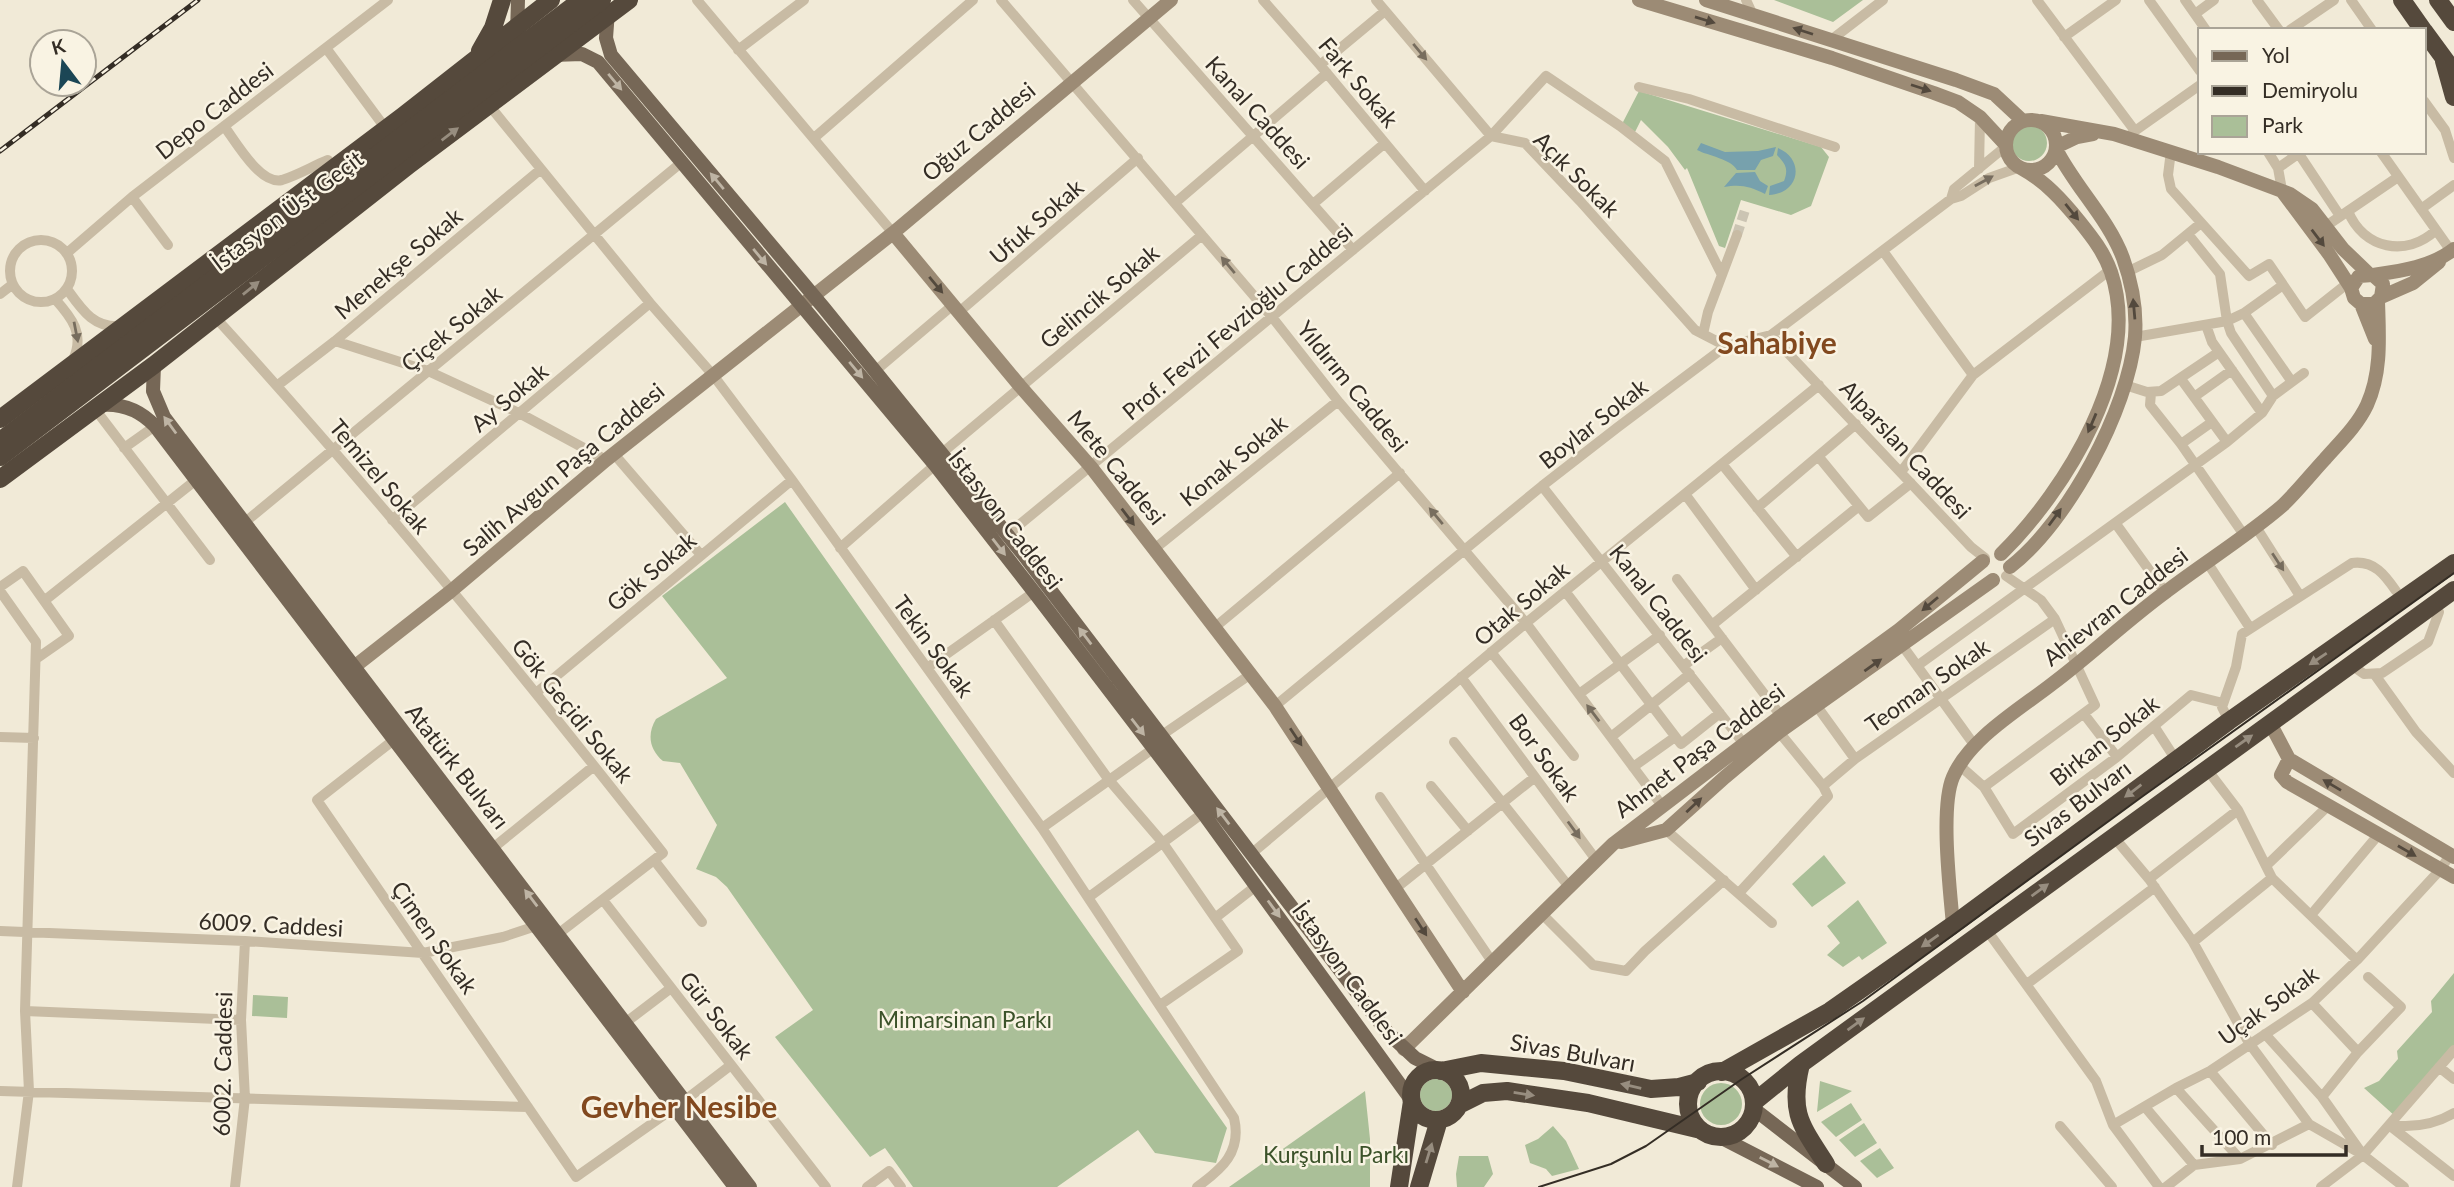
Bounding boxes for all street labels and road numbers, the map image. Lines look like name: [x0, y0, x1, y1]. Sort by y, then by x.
street label: Fark Sokak: [1313, 31, 1405, 133]
street label: Kanal Caddesi: [1200, 50, 1316, 174]
street label: Depo Caddesi: [150, 55, 278, 165]
street label: Oğuz Caddesi: [916, 75, 1040, 187]
street label: Açık Sokak: [1528, 125, 1626, 223]
street label: İstasyon Üst Geçit: [206, 143, 369, 276]
street label: Ufuk Sokak: [983, 172, 1089, 269]
street label: Menekşe Sokak: [328, 201, 468, 325]
street label: Prof. Fevzi Fevzioğlu Caddesi: [1116, 217, 1358, 425]
street label: Gelincik Sokak: [1034, 238, 1165, 354]
street label: Çiçek Sokak: [395, 279, 507, 377]
street label: Yıldırım Caddesi: [1292, 315, 1414, 457]
street label: Ay Sokak: [465, 356, 553, 437]
street label: Boylar Sokak: [1533, 372, 1653, 474]
street label: Alparslan Caddesi: [1835, 374, 1977, 524]
street label: Salih Avgun Paşa Caddesi: [456, 376, 670, 562]
street label: Mete Caddesi: [1062, 404, 1172, 530]
street label: Konak Sokak: [1174, 408, 1292, 512]
street label: Temizel Sokak: [324, 413, 436, 539]
street label: İstasyon Caddesi: [943, 444, 1069, 594]
street label: Gök Sokak: [601, 526, 701, 616]
street label: Kanal Caddesi: [1604, 538, 1714, 668]
street label: Ahievran Caddesi: [2037, 541, 2193, 671]
street label: Otak Sokak: [1468, 555, 1575, 651]
street label: Tekin Sokak: [888, 590, 981, 703]
street label: Gök Geçidi Sokak: [506, 632, 640, 788]
street label: Teoman Sokak: [1859, 632, 1995, 738]
street label: Ahmet Paşa Caddesi: [1608, 677, 1790, 823]
street label: Birkan Sokak: [2044, 689, 2164, 791]
street label: Atatürk Bulvarı: [400, 698, 516, 834]
street label: Bor Sokak: [1504, 708, 1586, 807]
street label: Sivas Bulvarı: [2018, 754, 2136, 852]
street label: Çimen Sokak: [386, 875, 484, 999]
street label: İstasyon Caddesi: [1287, 896, 1409, 1050]
street label: 6009. Caddesi: [198, 906, 344, 942]
street label: Uçak Sokak: [2213, 959, 2324, 1051]
street label: Gür Sokak: [674, 966, 760, 1065]
street label: 6002. Caddesi: [207, 991, 237, 1137]
street label: Sivas Bulvarı: [1508, 1027, 1638, 1077]

